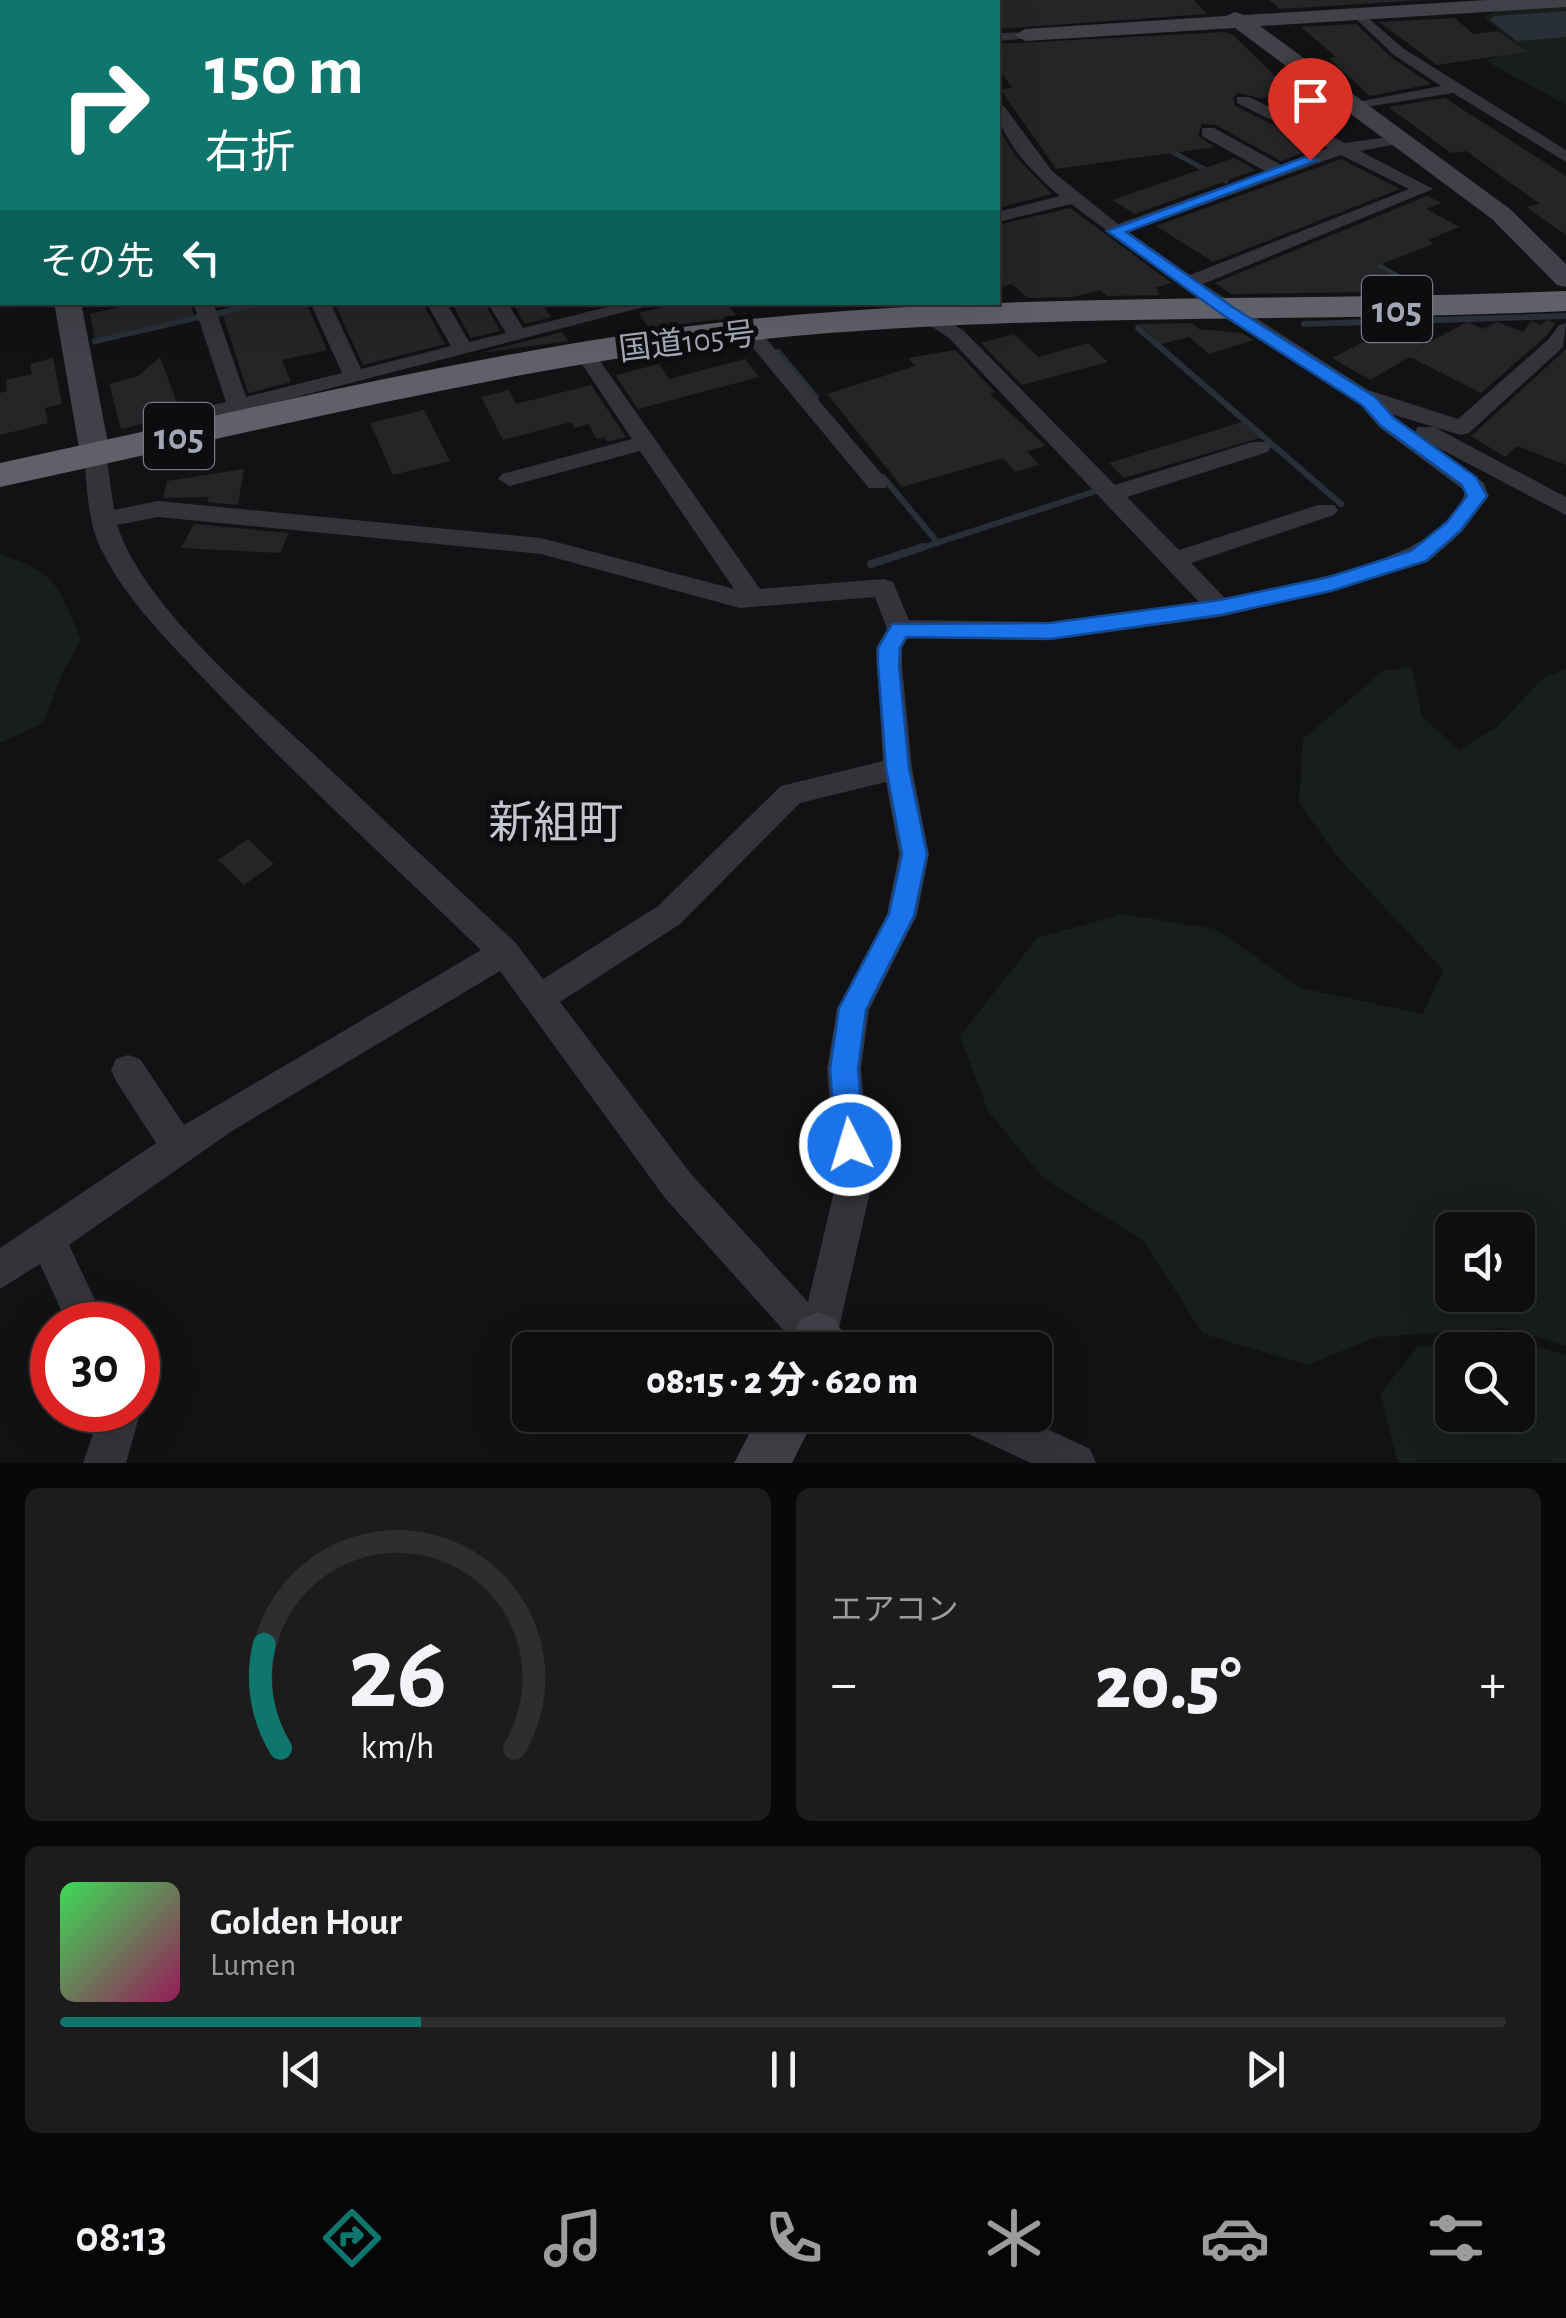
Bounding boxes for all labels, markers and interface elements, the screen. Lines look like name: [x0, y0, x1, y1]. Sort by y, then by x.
text: 150 m: [205, 37, 364, 107]
icon: right: [40, 40, 170, 170]
pin: [1268, 58, 1353, 161]
icon: arrive: [1283, 73, 1338, 128]
text: 右折: [205, 131, 295, 176]
icon: left: [174, 230, 229, 285]
text: その先: [40, 244, 154, 282]
road number: 105: [1362, 276, 1432, 342]
street label: 国道105号: [617, 316, 757, 366]
road number: 105: [144, 403, 214, 469]
district label: 新組町: [488, 800, 624, 847]
position arrow: [798, 1093, 902, 1197]
map controls: [1435, 1212, 1535, 1432]
button: sound: [1435, 1212, 1535, 1312]
speed limit sign: 30: [30, 1302, 160, 1432]
button: search: [1435, 1332, 1535, 1432]
text: 08:15 · 2 分 · 620 m: [646, 1363, 918, 1401]
text: エアコン: [831, 1594, 959, 1626]
text: 26: [348, 1623, 447, 1727]
text: 20.5°: [1095, 1647, 1242, 1722]
text: −: [831, 1657, 857, 1712]
text: +: [1480, 1657, 1506, 1712]
text: km/h: [361, 1729, 435, 1765]
text: Golden Hour: [210, 1904, 402, 1942]
text: Lumen: [210, 1949, 296, 1981]
icon: previous: [274, 2042, 329, 2097]
icon: pause: [756, 2042, 811, 2097]
icon: next: [1238, 2042, 1293, 2097]
icon: directions: [317, 2203, 387, 2273]
icon: music: [538, 2203, 608, 2273]
icon: phone: [759, 2203, 829, 2273]
icon: climate: [979, 2203, 1049, 2273]
icon: car: [1200, 2203, 1270, 2273]
icon: filters: [1421, 2203, 1491, 2273]
text: 08:13: [75, 2215, 167, 2260]

